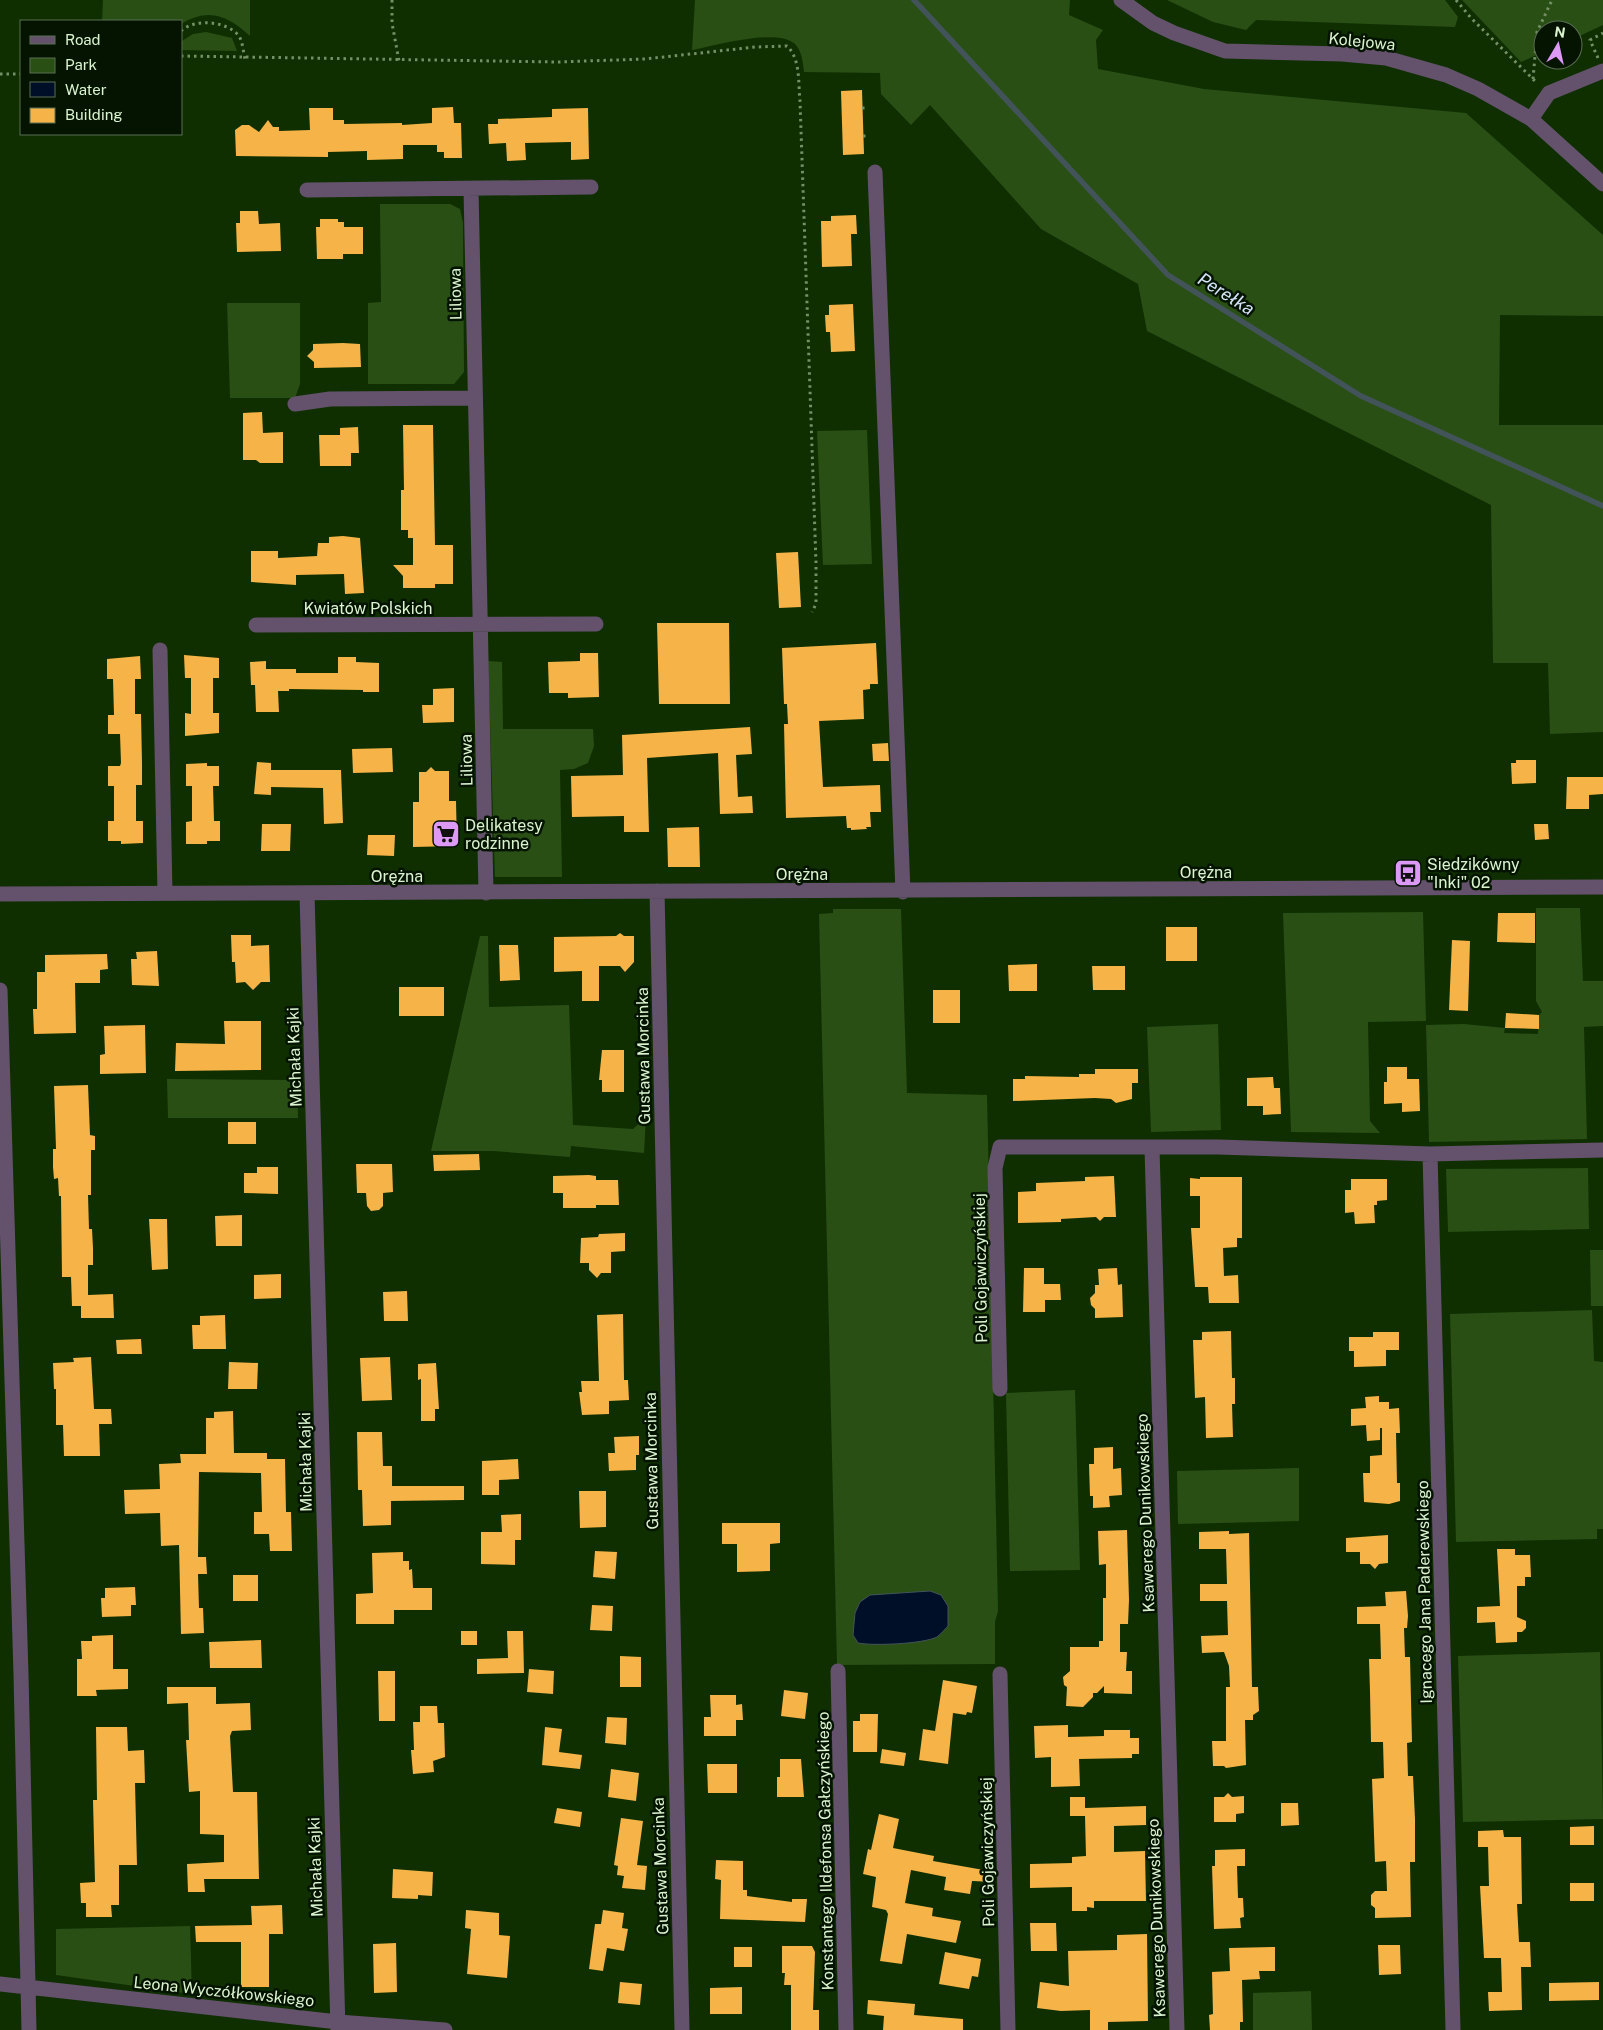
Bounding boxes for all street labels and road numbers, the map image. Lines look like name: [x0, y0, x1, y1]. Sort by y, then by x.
street label: Kolejowa: [1327, 29, 1396, 54]
street label: Liliowa: [446, 268, 465, 320]
street label: Kwiatów Polskich: [303, 599, 433, 618]
street label: Liliowa: [457, 734, 476, 786]
street label: Orężna: [1180, 863, 1232, 882]
street label: Orężna: [776, 865, 828, 884]
street label: Orężna: [371, 867, 423, 886]
street label: Gustawa Morcinka: [633, 987, 654, 1125]
street label: Michała Kajki: [283, 1007, 306, 1107]
street label: Poli Gojawiczyńskiej: [970, 1193, 991, 1343]
street label: Gustawa Morcinka: [641, 1392, 662, 1530]
street label: Michała Kajki: [295, 1412, 316, 1512]
street label: Ksawerego Dunikowskiego: [1133, 1413, 1158, 1613]
street label: Ignacego Jana Paderewskiego: [1413, 1480, 1436, 1704]
street label: Konstantego Ildefonsa Gałczyńskiego: [814, 1711, 837, 1991]
street label: Poli Gojawiczyńskiej: [977, 1777, 998, 1927]
street label: Gustawa Morcinka: [649, 1797, 672, 1935]
street label: Michała Kajki: [304, 1817, 327, 1917]
street label: Ksawerego Dunikowskiego: [1144, 1818, 1169, 2018]
street label: Leona Wyczółkowskiego: [133, 1973, 315, 2010]

